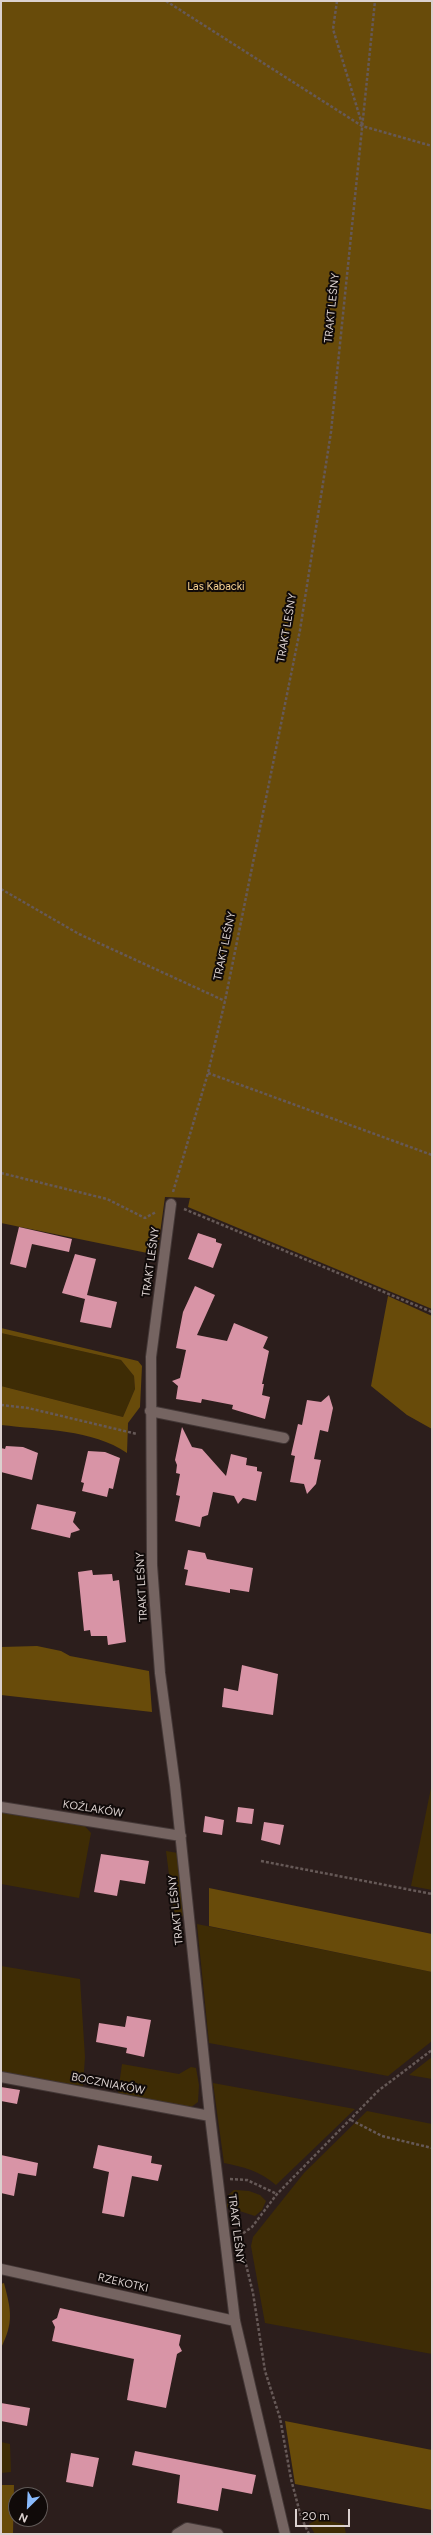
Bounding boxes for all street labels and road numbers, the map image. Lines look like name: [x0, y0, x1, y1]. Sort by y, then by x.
street label: TRAKT LEŚNY: [322, 272, 342, 344]
street label: TRAKT LEŚNY: [274, 592, 300, 664]
street label: TRAKT LEŚNY: [211, 910, 239, 982]
street label: TRAKT LEŚNY: [140, 1226, 162, 1298]
street label: TRAKT LEŚNY: [134, 1552, 150, 1622]
street label: KOŹLAKÓW: [62, 1798, 124, 1820]
street label: TRAKT LEŚNY: [166, 1874, 186, 1946]
street label: BOCZNIAKÓW: [70, 2070, 146, 2098]
street label: TRAKT LEŚNY: [225, 2193, 247, 2265]
street label: RZEKOTKI: [96, 2271, 150, 2295]

